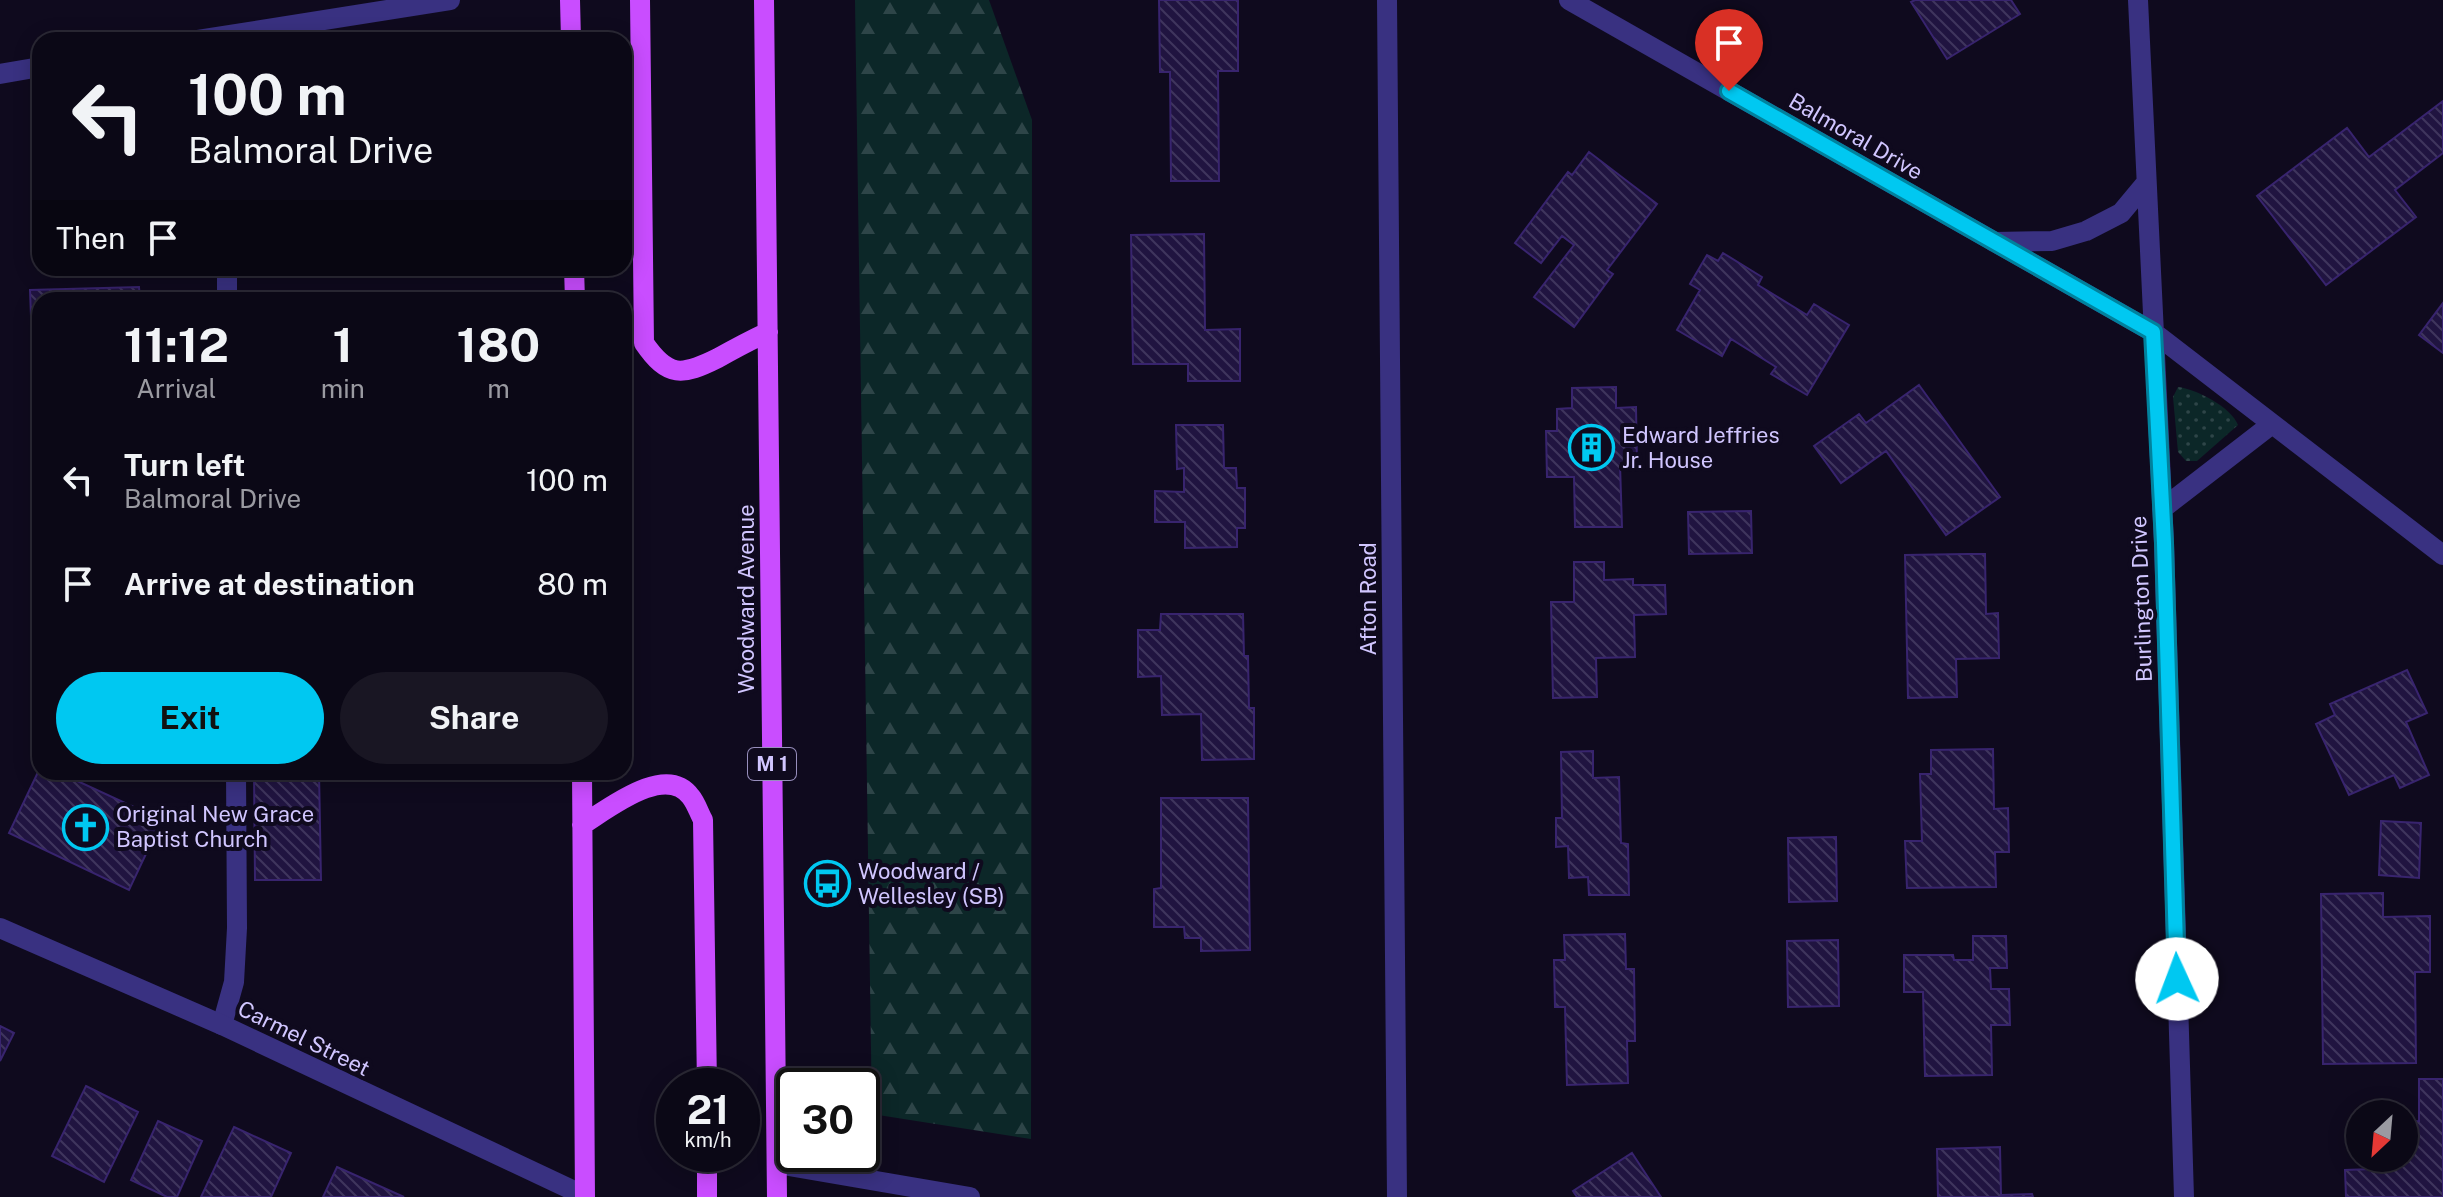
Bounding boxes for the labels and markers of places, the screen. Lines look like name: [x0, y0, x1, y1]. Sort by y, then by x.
pin: [1695, 9, 1763, 91]
place label: Edward Jeffries Jr. House: [1622, 422, 1780, 473]
building icon: Edward Jeffries Jr. House: [1567, 424, 1615, 472]
place label: Original New Grace Baptist Church: [116, 801, 314, 852]
church icon: Original New Grace Baptist Church: [61, 803, 109, 851]
place label: Woodward / Wellesley (SB): [858, 858, 1005, 909]
bus stop icon: Woodward / Wellesley (SB): [803, 860, 851, 908]

